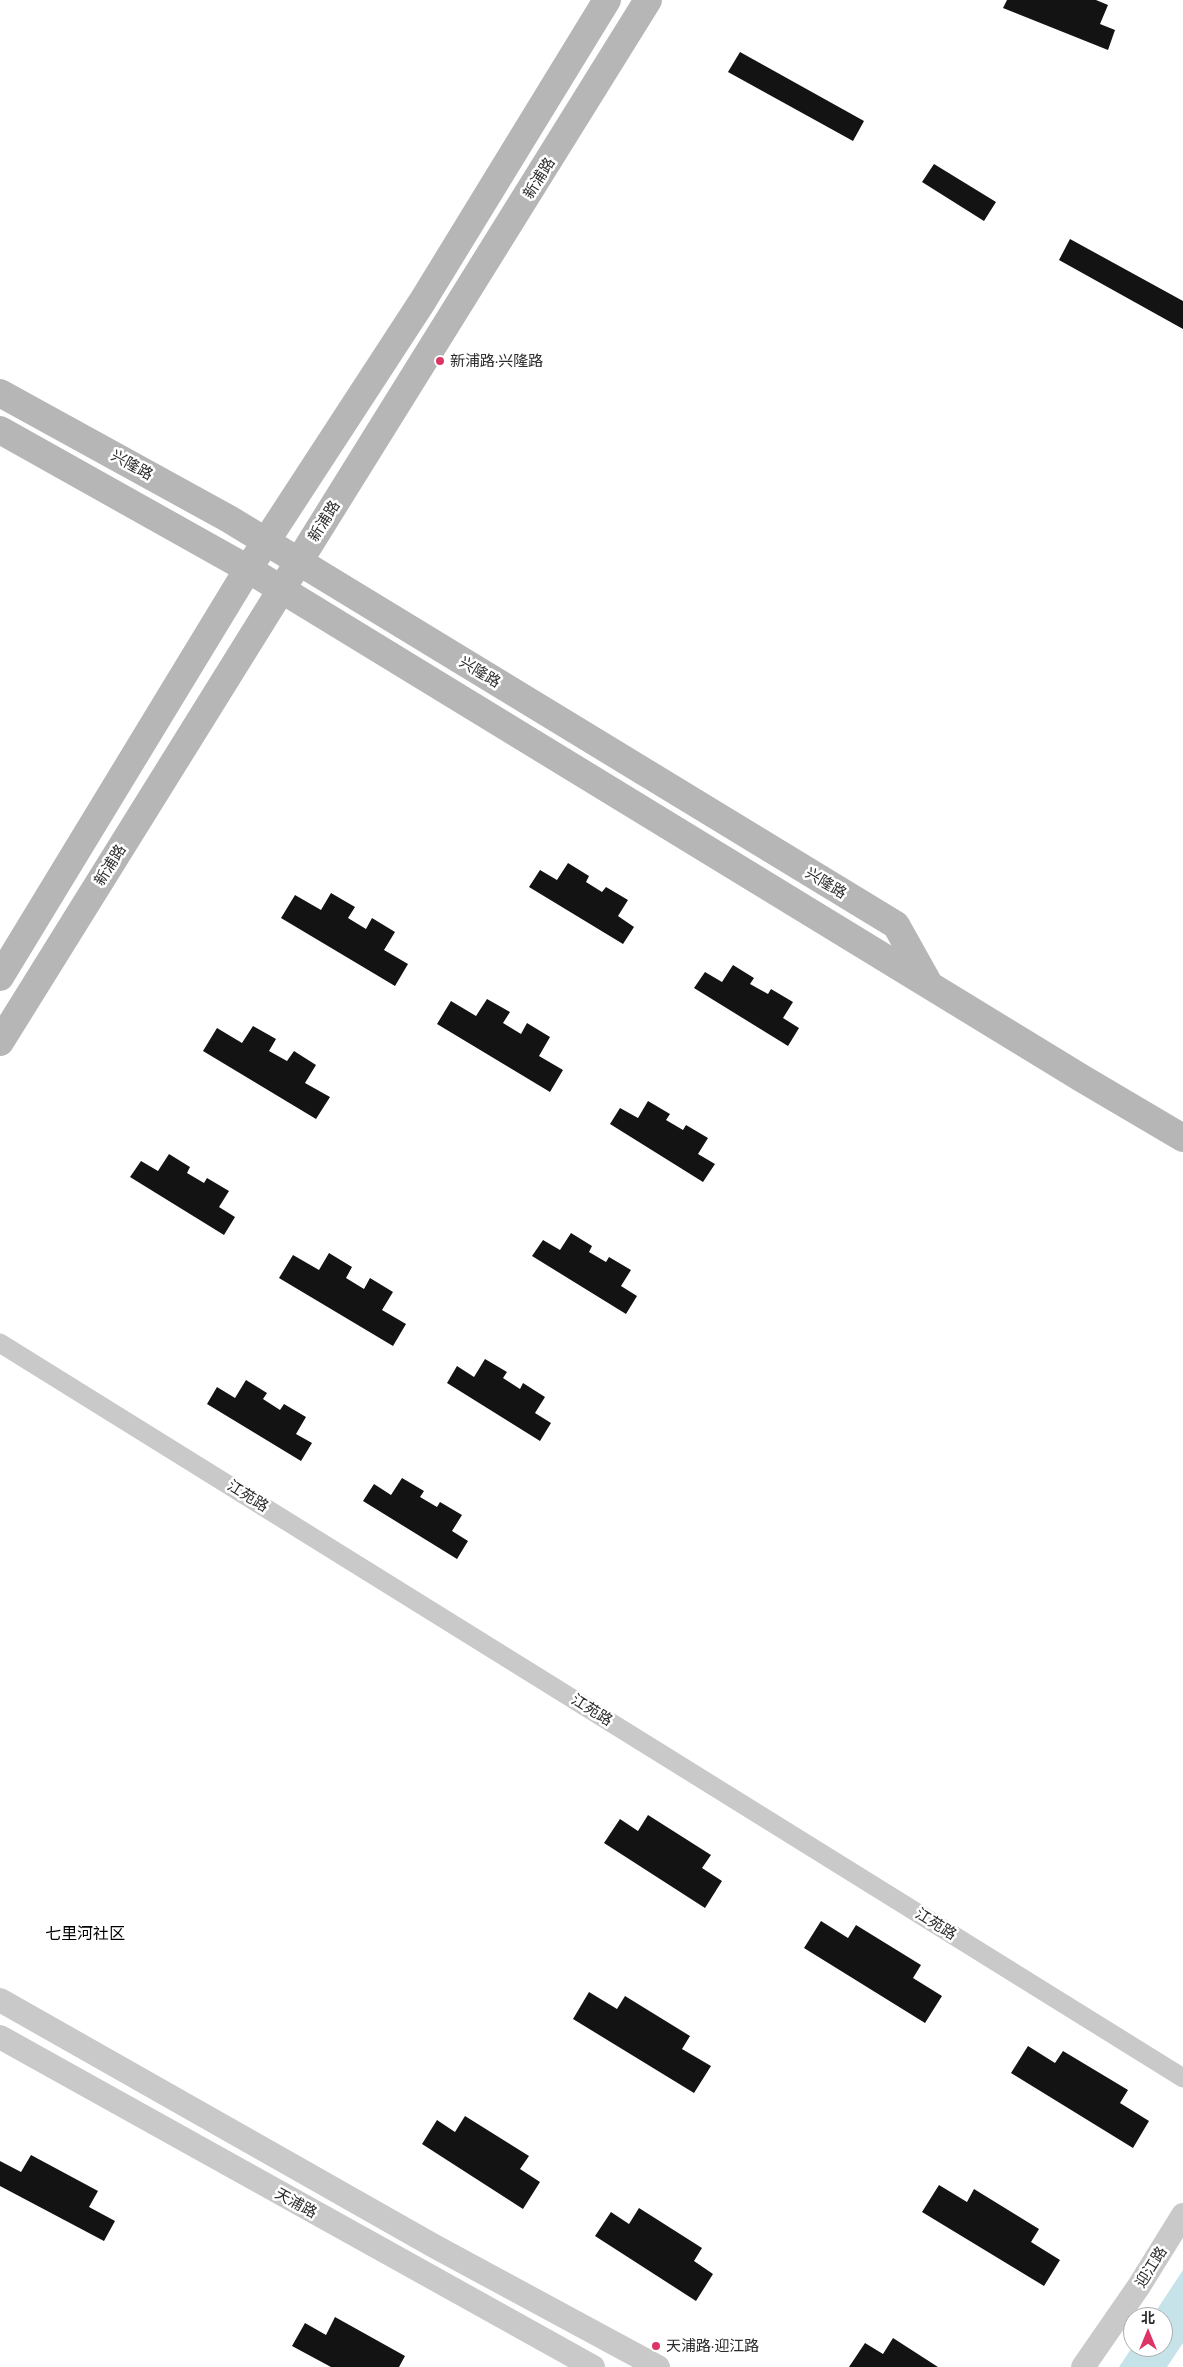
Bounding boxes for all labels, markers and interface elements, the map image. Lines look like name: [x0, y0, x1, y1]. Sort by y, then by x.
street label: 新浦路: [519, 154, 559, 202]
place label: 新浦路·兴隆路: [450, 352, 543, 370]
marker: 新浦路·兴隆路: [434, 355, 446, 367]
street label: 兴隆路: [108, 446, 156, 484]
street label: 新浦路: [304, 497, 344, 545]
street label: 兴隆路: [456, 653, 504, 691]
street label: 新浦路: [90, 841, 130, 889]
street label: 兴隆路: [802, 864, 850, 902]
street label: 江苑路: [224, 1476, 272, 1516]
street label: 江苑路: [568, 1690, 616, 1730]
street label: 江苑路: [912, 1904, 960, 1944]
district label: 七里河社区: [45, 1924, 125, 1944]
street label: 天浦路: [272, 2184, 320, 2222]
street label: 迎江路: [1131, 2243, 1171, 2291]
north arrow: [1123, 2307, 1173, 2357]
text: 北: [1141, 2309, 1155, 2326]
place label: 天浦路·迎江路: [666, 2337, 759, 2355]
marker: 天浦路·迎江路: [650, 2340, 662, 2352]

